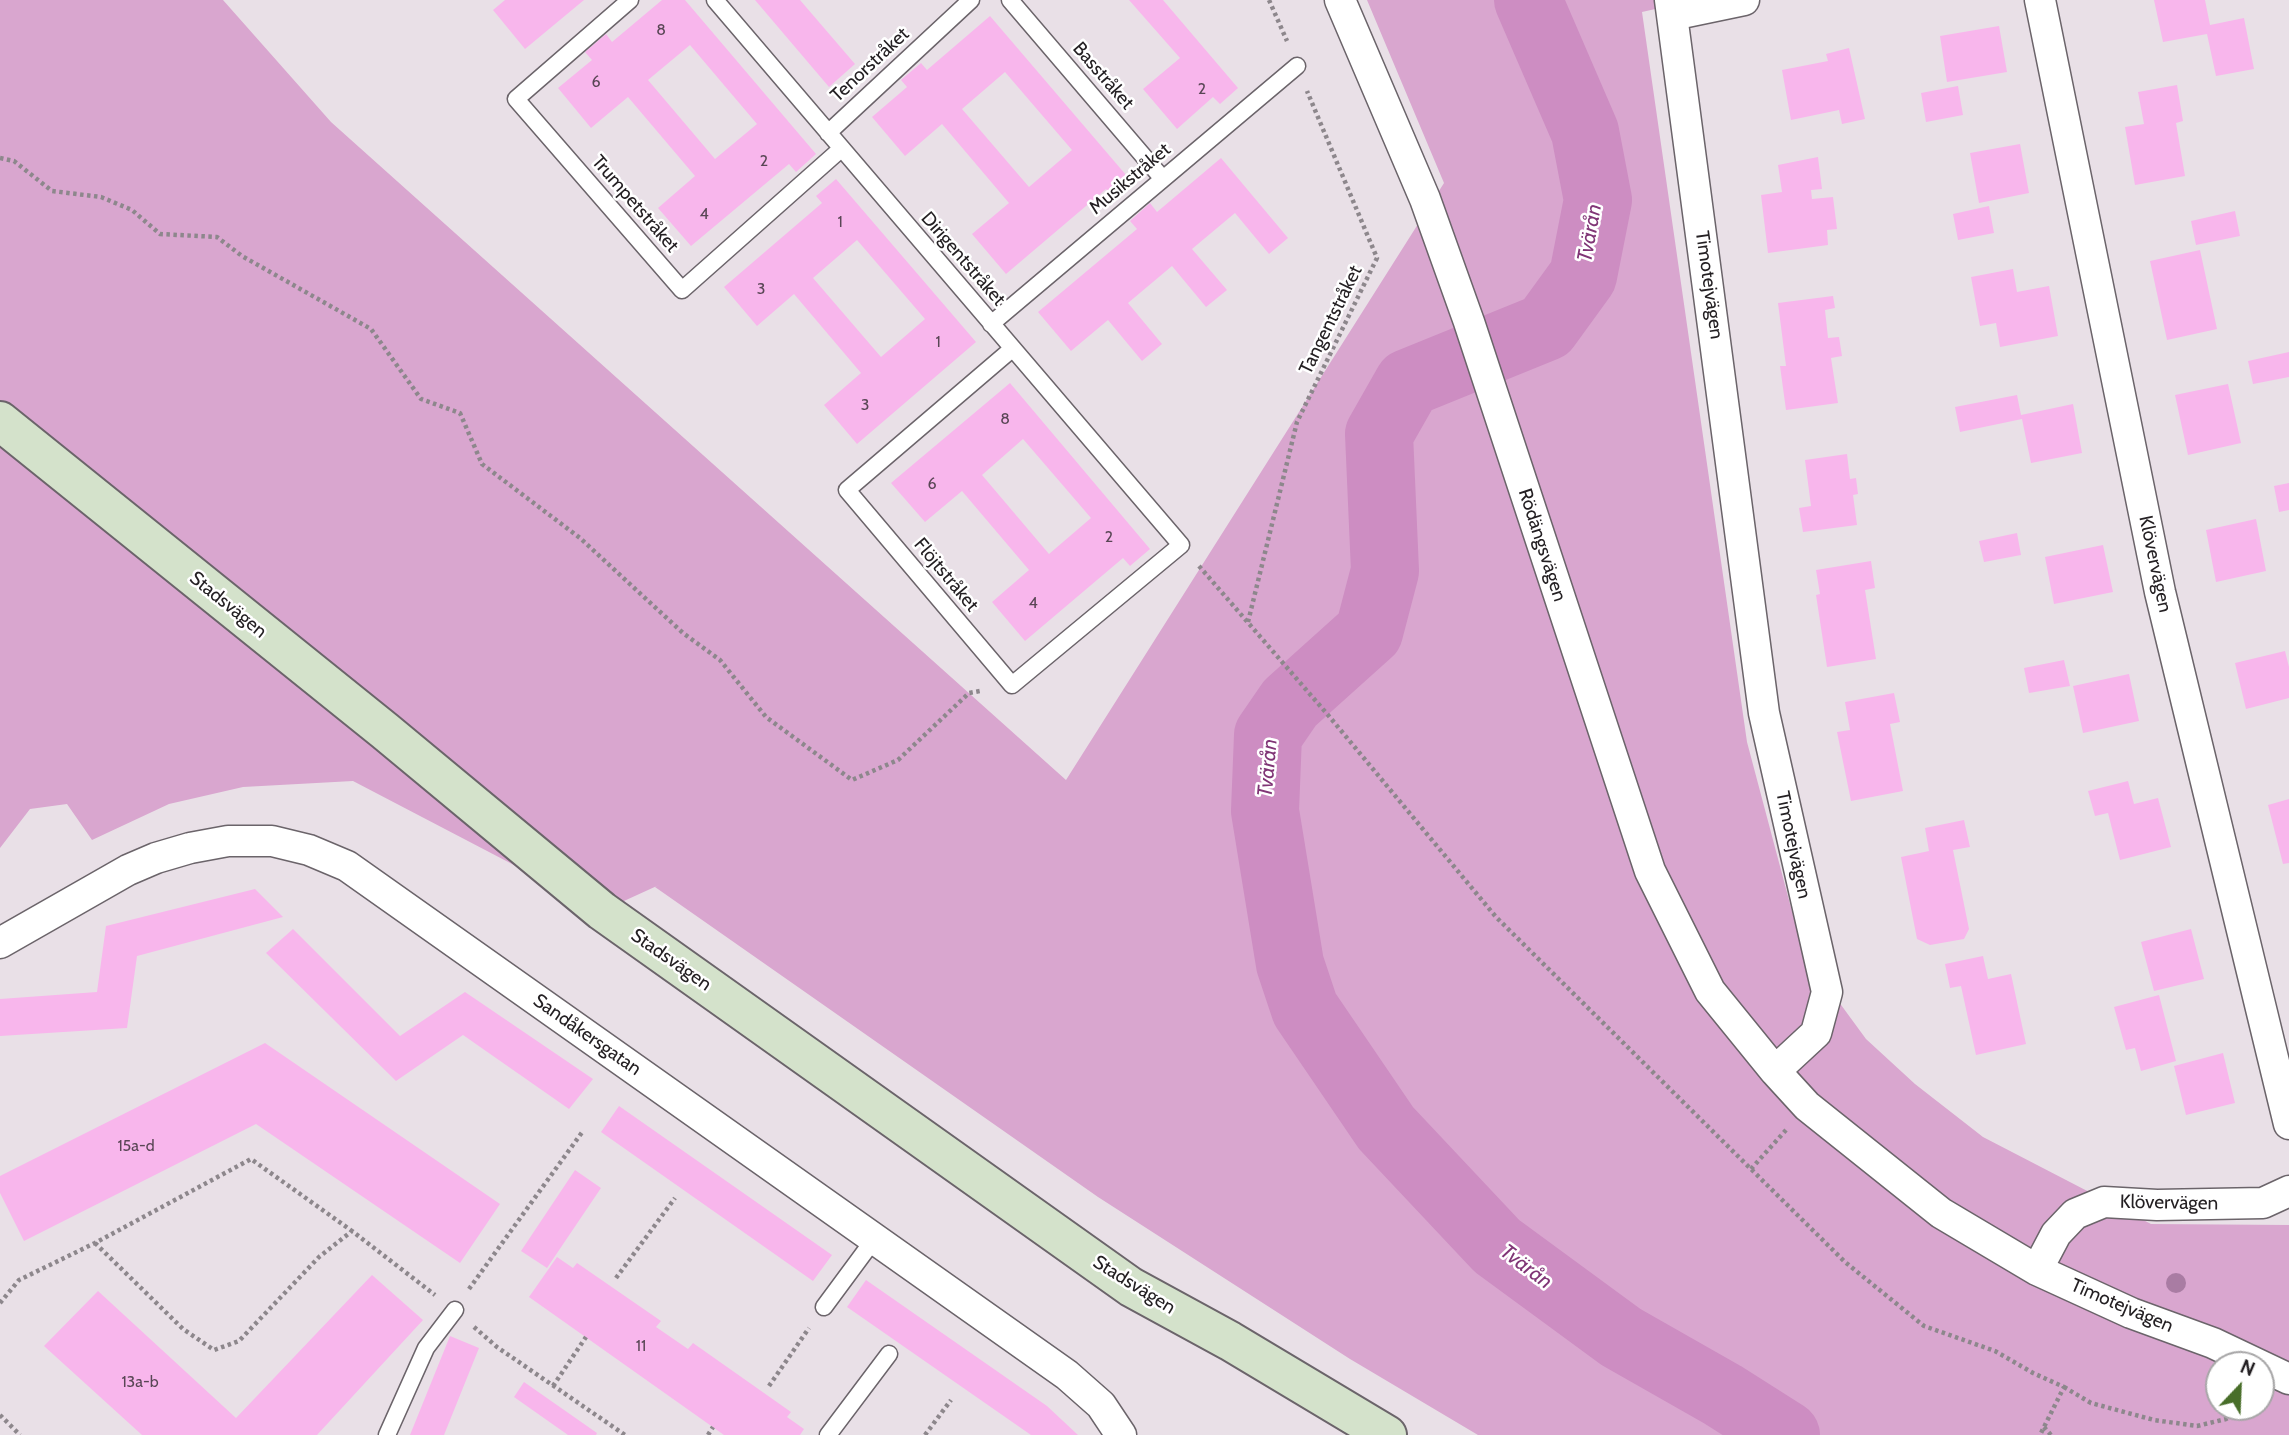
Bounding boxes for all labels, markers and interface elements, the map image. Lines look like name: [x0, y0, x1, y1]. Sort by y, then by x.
house number: 8: [656, 20, 666, 40]
street label: Tenorstråket: [826, 23, 914, 107]
street label: Basstråket: [1068, 38, 1138, 114]
house number: 6: [591, 72, 601, 92]
house number: 2: [1198, 79, 1206, 99]
street label: Musikstråket: [1085, 138, 1175, 220]
street label: Trumpetstråket: [587, 151, 683, 257]
house number: 2: [760, 151, 768, 171]
water label: Tvärån: [1573, 202, 1607, 264]
house number: 4: [699, 204, 709, 224]
street label: Dirigentstråket: [916, 207, 1010, 311]
house number: 1: [837, 212, 843, 232]
street label: Timotejvägen: [1690, 229, 1728, 341]
street label: Tangentstråket: [1295, 262, 1367, 378]
house number: 3: [757, 279, 765, 299]
house number: 1: [935, 332, 941, 352]
house number: 3: [861, 395, 869, 415]
house number: 8: [1000, 409, 1010, 429]
house number: 6: [927, 474, 937, 494]
street label: Rödängsvägen: [1513, 486, 1571, 604]
street label: Klövervägen: [2134, 513, 2176, 615]
house number: 2: [1105, 527, 1113, 547]
street label: Flöjtstråket: [909, 534, 983, 616]
street label: Stadsvägen: [185, 567, 271, 643]
house number: 4: [1028, 593, 1038, 613]
water label: Tvärån: [1253, 738, 1283, 798]
street label: Timotejvägen: [1770, 789, 1816, 901]
street label: Stadsvägen: [626, 924, 716, 996]
street label: Sandåkersgatan: [529, 989, 645, 1081]
house number: 15a-d: [117, 1136, 155, 1156]
street label: Klövervägen: [2120, 1191, 2218, 1215]
water label: Tvärån: [1495, 1239, 1557, 1295]
street label: Stadsvägen: [1089, 1251, 1179, 1319]
street label: Timotejvägen: [2067, 1274, 2177, 1338]
house number: 11: [636, 1336, 646, 1356]
north arrow: [2205, 1351, 2275, 1421]
text: N: [2237, 1355, 2258, 1381]
house number: 13a-b: [121, 1372, 159, 1392]

